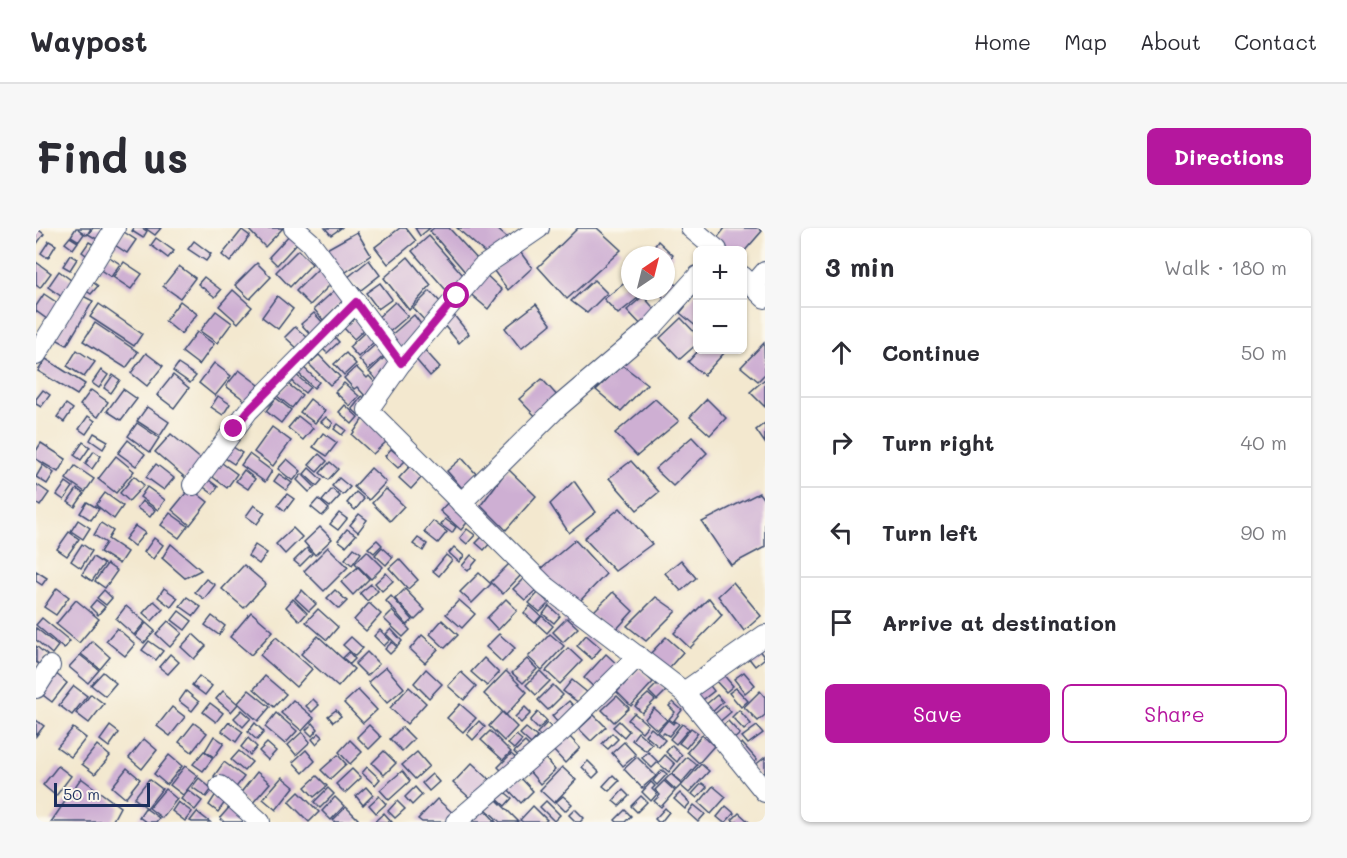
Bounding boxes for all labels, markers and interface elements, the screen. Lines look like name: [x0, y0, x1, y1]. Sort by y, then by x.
text: Waypost: [30, 23, 147, 59]
text: Home: [974, 28, 1031, 55]
text: Map: [1064, 28, 1107, 55]
text: About: [1140, 28, 1201, 55]
text: Contact: [1234, 28, 1317, 55]
button: Directions: [1147, 128, 1311, 185]
text: Find us: [36, 129, 188, 184]
north arrow: [621, 246, 675, 300]
map controls: [693, 246, 747, 354]
button: +: [693, 246, 747, 300]
text: 3 min: [825, 250, 894, 284]
text: Walk · 180 m: [1164, 254, 1287, 280]
route start: [443, 282, 469, 308]
button: −: [693, 300, 747, 354]
icon: ahead: [825, 336, 858, 369]
text: Continue: [882, 338, 980, 367]
text: 50 m: [1241, 339, 1287, 365]
route end: [220, 415, 246, 441]
icon: right: [825, 426, 858, 459]
text: Turn right: [882, 428, 994, 457]
text: 40 m: [1241, 429, 1287, 455]
icon: left: [825, 516, 858, 549]
text: Turn left: [882, 518, 978, 547]
text: 90 m: [1241, 519, 1287, 545]
icon: arrive: [825, 606, 858, 639]
text: Arrive at destination: [882, 608, 1117, 637]
button: Save: [825, 684, 1050, 743]
button: Share: [1062, 684, 1287, 743]
scale bar: [54, 780, 150, 808]
text: 50 m: [63, 783, 100, 804]

